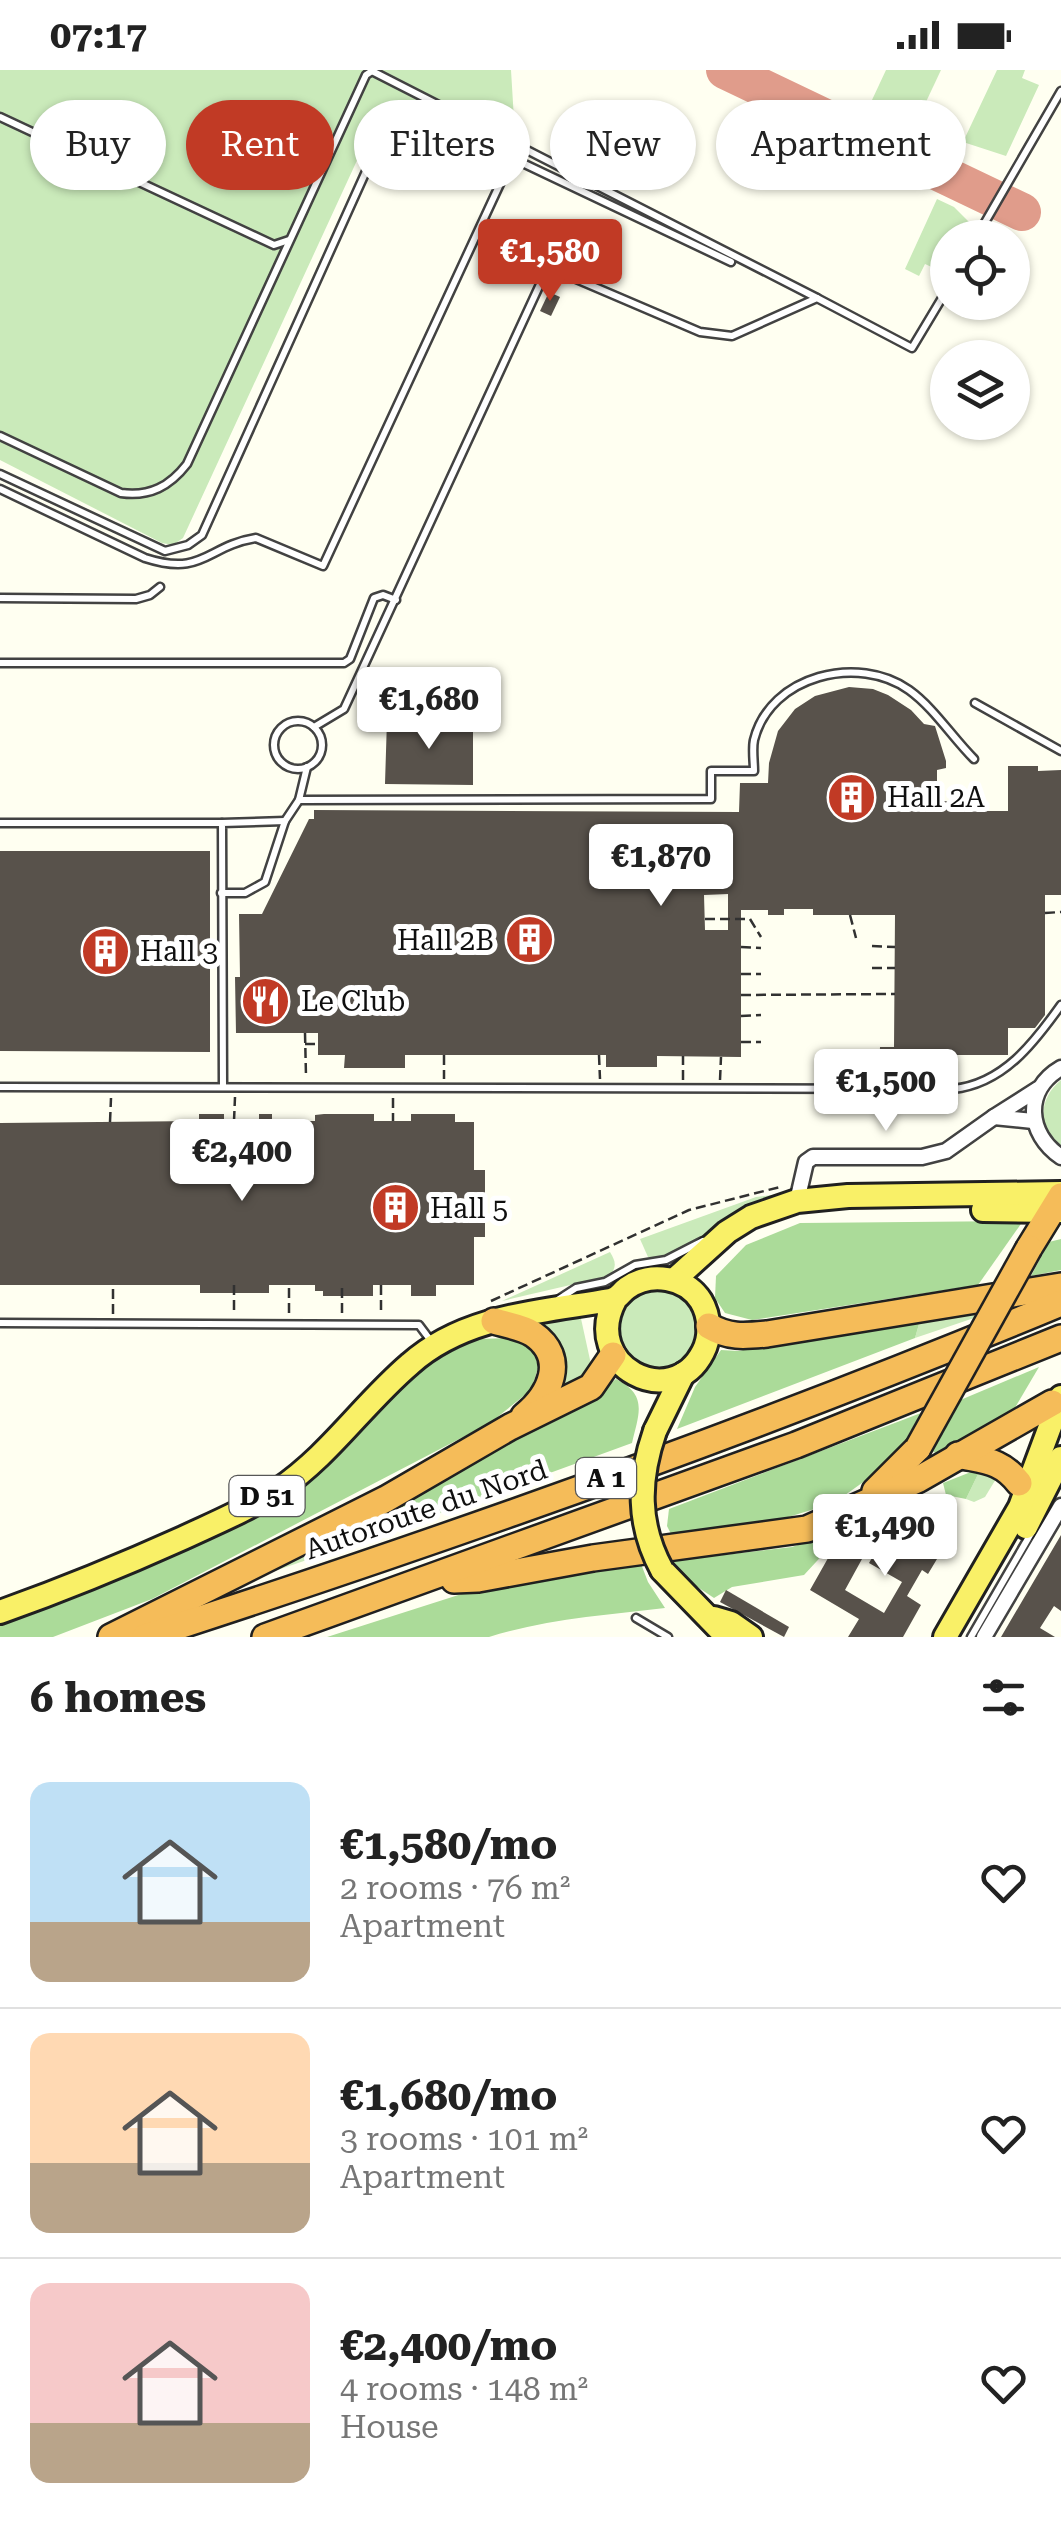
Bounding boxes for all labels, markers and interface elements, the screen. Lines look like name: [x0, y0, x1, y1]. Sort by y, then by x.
text: 07:17: [50, 13, 147, 57]
chip: Buy: [30, 100, 166, 190]
chip: Rent: [186, 100, 334, 190]
chip: Filters: [354, 100, 530, 190]
chip: New: [550, 100, 696, 190]
chip: Apartment: [716, 100, 966, 190]
pin: €1,580: [469, 219, 631, 304]
map controls: [930, 220, 1030, 440]
button: locate: [930, 220, 1030, 320]
text: €1,580: [500, 232, 600, 270]
button: layers: [930, 340, 1030, 440]
pin: €1,680: [348, 667, 510, 752]
text: €1,680: [379, 680, 479, 718]
building icon: Hall 2A: [826, 771, 878, 823]
place label: Hall 2A: [887, 781, 985, 814]
pin: €1,870: [580, 824, 742, 909]
text: €1,870: [611, 837, 711, 875]
building icon: Hall 2B: [503, 914, 555, 966]
place label: Hall 2B: [397, 924, 494, 957]
building icon: Hall 3: [79, 925, 131, 977]
place label: Hall 3: [140, 935, 218, 968]
restaurant icon: Le Club: [240, 975, 292, 1027]
place label: Le Club: [301, 985, 405, 1018]
pin: €1,500: [805, 1049, 967, 1134]
text: €1,500: [836, 1062, 936, 1100]
pin: €2,400: [161, 1119, 323, 1204]
text: €2,400: [192, 1132, 292, 1170]
building icon: Hall 5: [369, 1182, 421, 1234]
place label: Hall 5: [430, 1192, 508, 1225]
street label: Autoroute du Nord: [301, 1453, 551, 1566]
road number: A 1: [576, 1458, 636, 1498]
road number: D 51: [230, 1476, 304, 1516]
pin: €1,490: [804, 1494, 966, 1579]
text: €1,490: [835, 1507, 935, 1545]
icon: filters: [976, 1670, 1031, 1725]
text: 6 homes: [30, 1673, 206, 1722]
text: €1,580/mo: [340, 1820, 557, 1869]
icon: home: [110, 1822, 230, 1942]
icon: heart: [976, 1855, 1031, 1910]
text: 2 rooms · 76 m²: [340, 1869, 570, 1907]
text: Apartment: [340, 1907, 505, 1945]
text: €1,680/mo: [340, 2071, 557, 2120]
icon: home: [110, 2073, 230, 2193]
icon: heart: [976, 2106, 1031, 2161]
text: 3 rooms · 101 m²: [340, 2120, 588, 2158]
text: Apartment: [340, 2158, 505, 2196]
text: €2,400/mo: [340, 2321, 557, 2370]
icon: home: [110, 2323, 230, 2443]
icon: heart: [976, 2356, 1031, 2411]
text: 4 rooms · 148 m²: [340, 2370, 588, 2408]
text: House: [340, 2408, 439, 2446]

